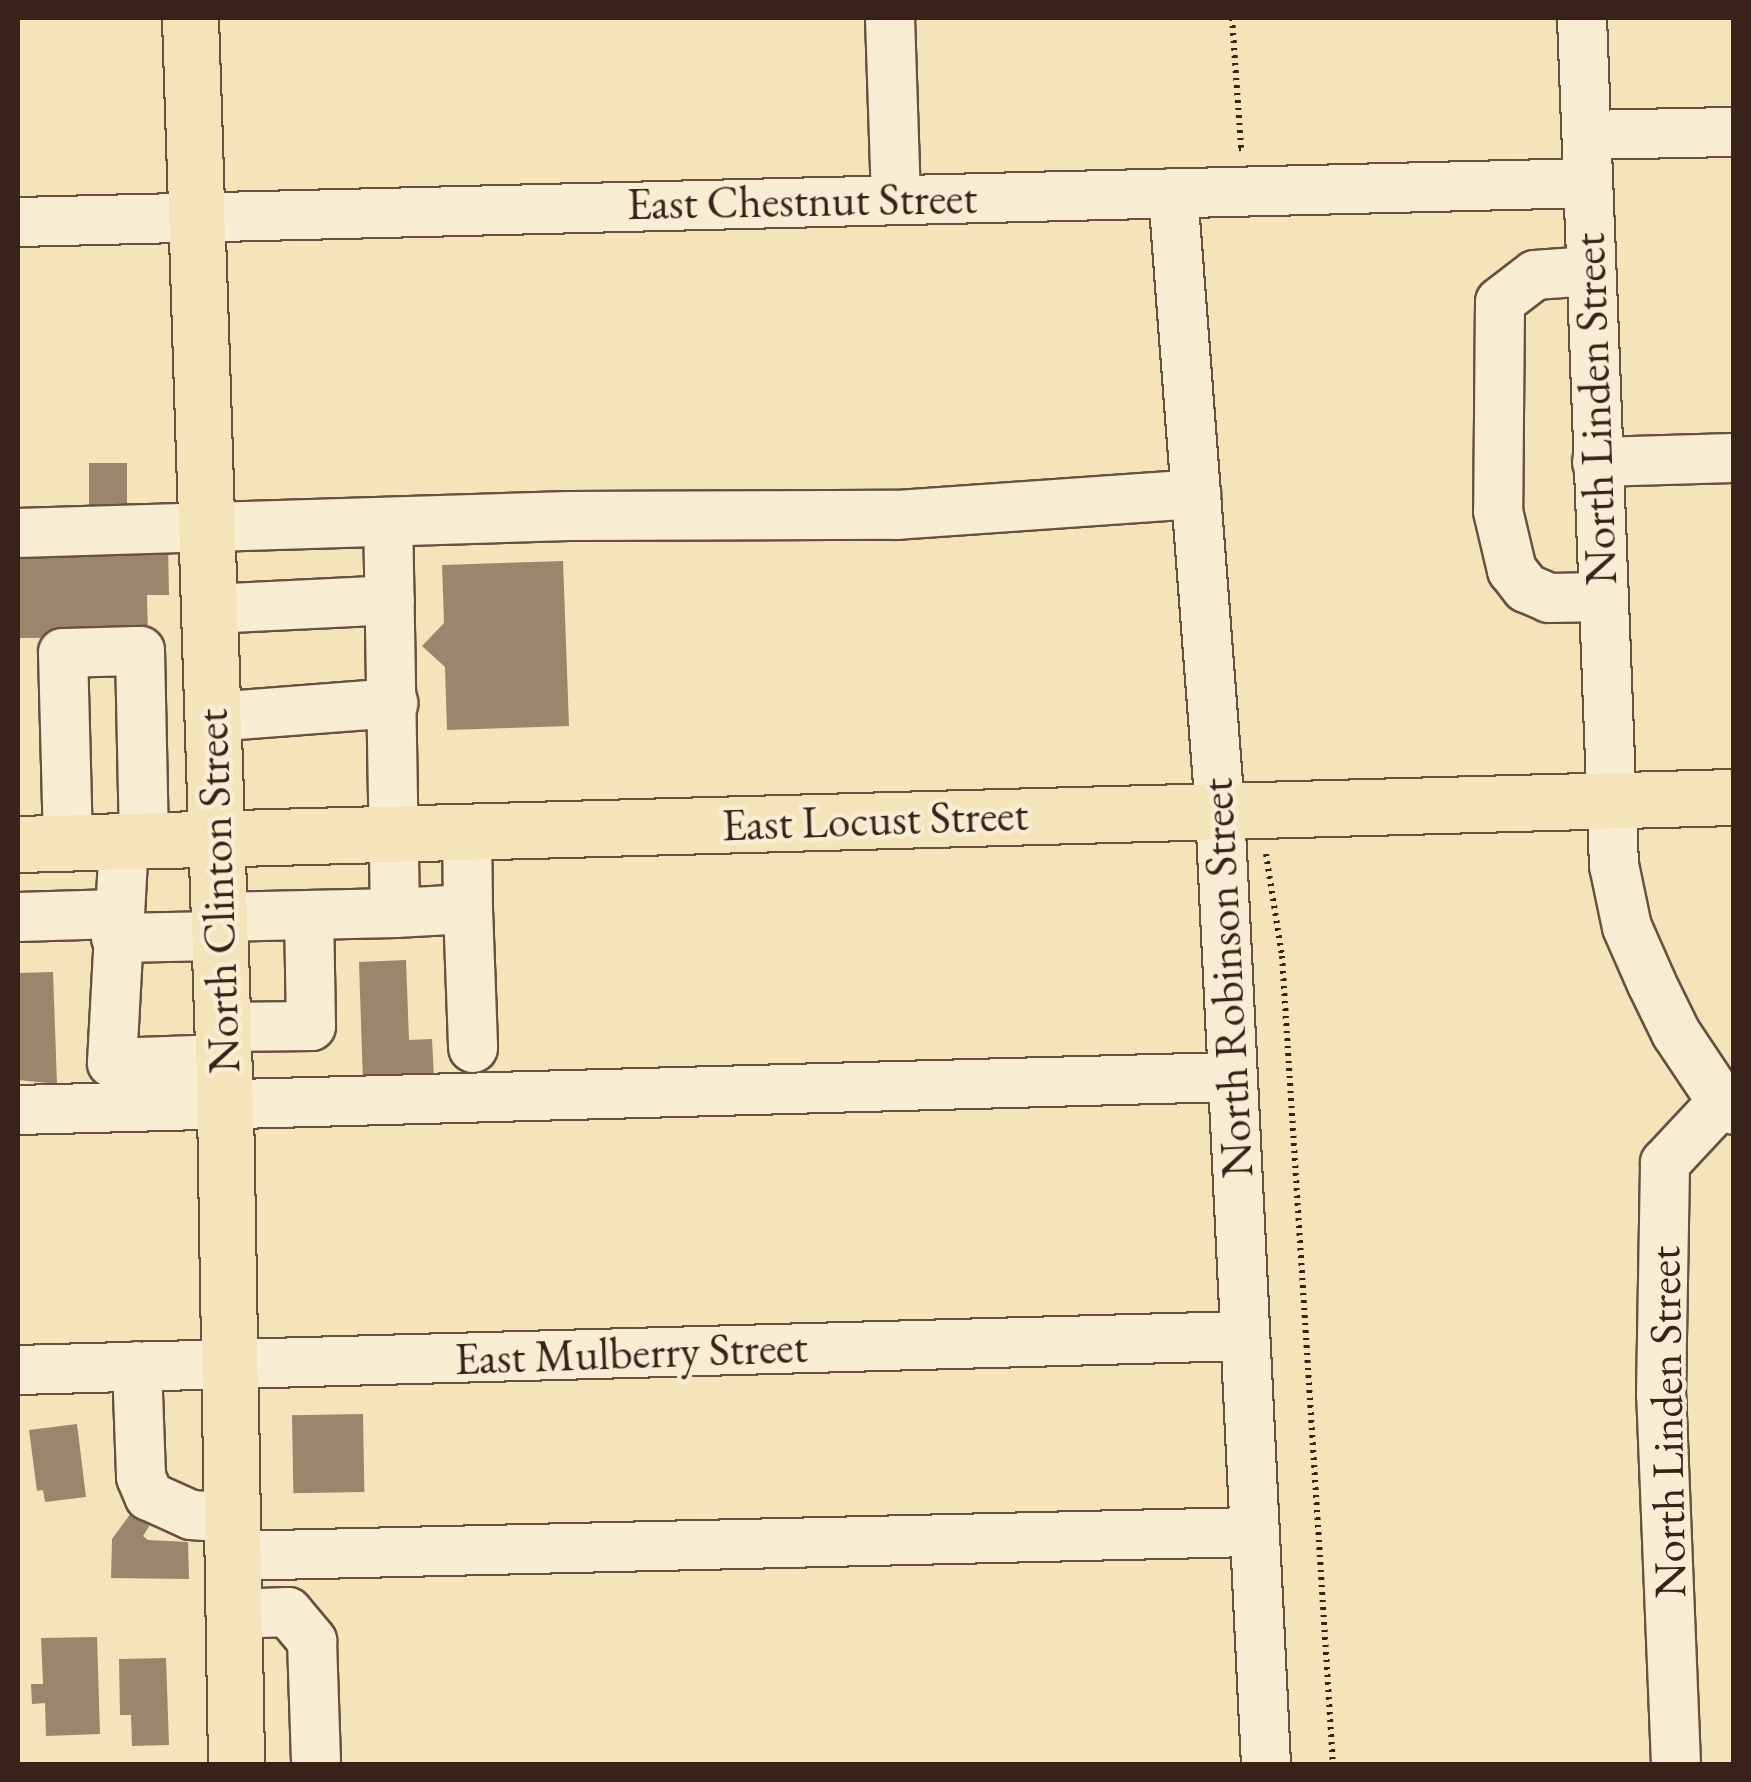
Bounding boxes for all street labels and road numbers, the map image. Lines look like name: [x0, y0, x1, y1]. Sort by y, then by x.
street label: East Chestnut Street: [626, 171, 978, 231]
street label: North Linden Street: [1562, 232, 1628, 586]
street label: North Clinton Street: [185, 708, 251, 1074]
street label: North Robinson Street: [1190, 777, 1264, 1179]
street label: East Locust Street: [721, 788, 1029, 852]
street label: North Linden Street: [1637, 1245, 1697, 1599]
street label: East Mulberry Street: [454, 1320, 808, 1386]

